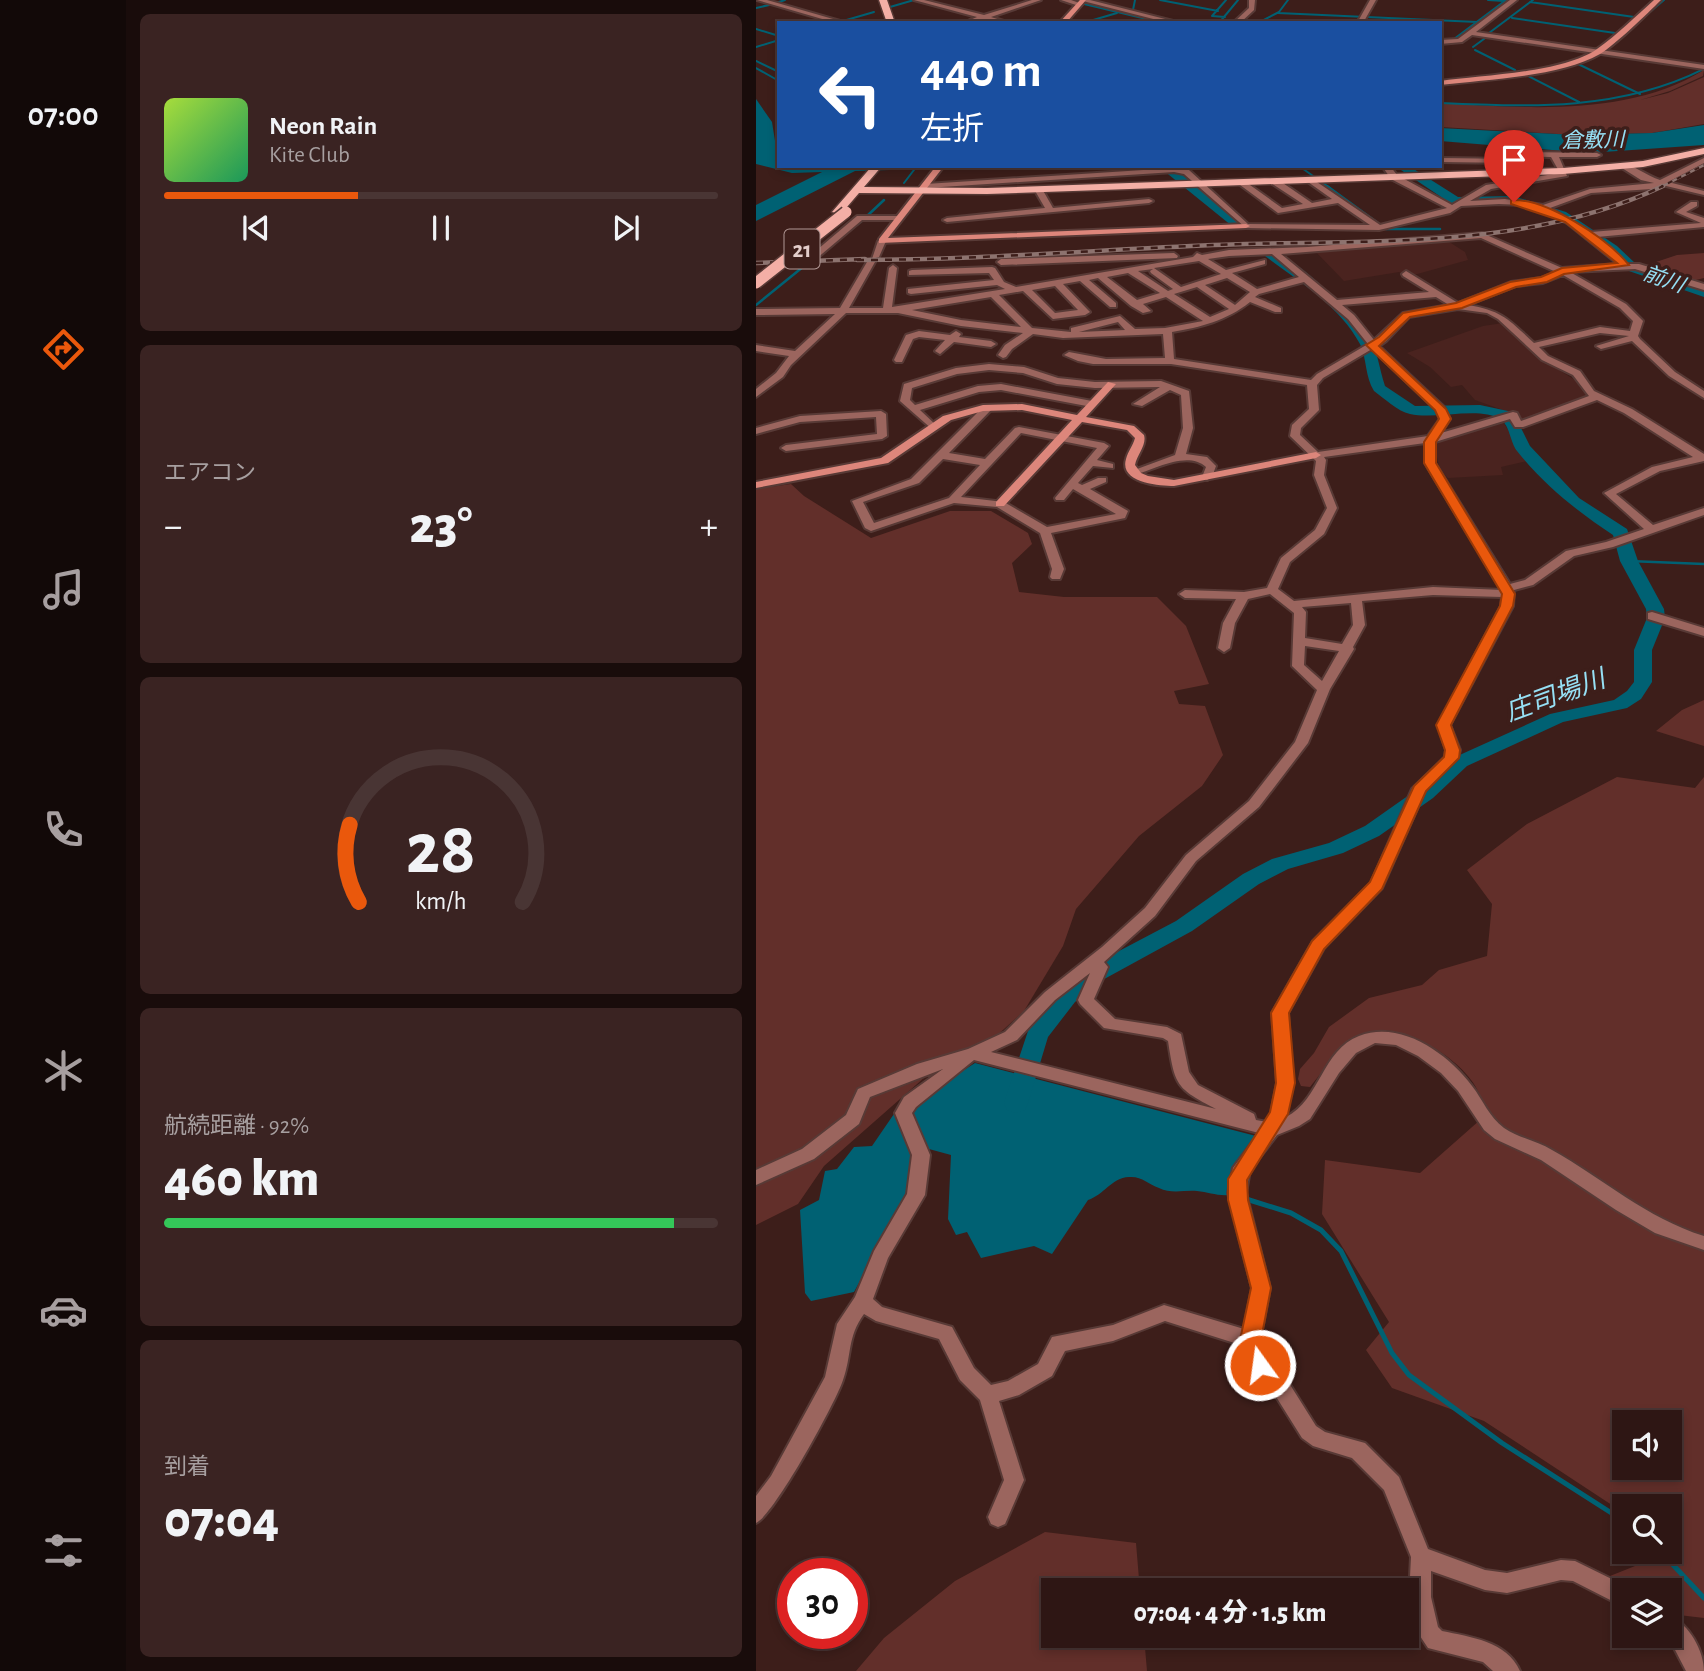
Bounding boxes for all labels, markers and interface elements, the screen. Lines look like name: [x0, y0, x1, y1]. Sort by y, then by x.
text: 440 m: [920, 47, 1042, 96]
icon: left: [805, 49, 896, 140]
text: 07:00: [27, 99, 99, 131]
text: Neon Rain: [269, 113, 377, 139]
text: 左折: [920, 113, 984, 145]
water label: 倉敷川: [1561, 128, 1627, 152]
pin: [1484, 130, 1544, 202]
icon: arrive: [1495, 141, 1533, 179]
text: Kite Club: [269, 144, 350, 167]
icon: previous: [237, 209, 275, 247]
icon: pause: [422, 209, 460, 247]
icon: next: [607, 209, 645, 247]
road number: 21: [784, 230, 820, 268]
water label: 前川: [1641, 261, 1689, 297]
icon: directions: [39, 325, 88, 374]
text: エアコン: [164, 462, 256, 485]
text: 23°: [410, 500, 472, 552]
text: −: [164, 508, 182, 546]
text: +: [700, 508, 718, 546]
icon: music: [39, 565, 88, 614]
water label: 庄司場川: [1502, 664, 1611, 726]
icon: phone: [39, 805, 88, 854]
text: 28: [406, 814, 476, 887]
text: km/h: [415, 888, 467, 913]
icon: climate: [39, 1046, 88, 1095]
text: 航続距離 · 92%: [164, 1115, 309, 1138]
text: 460 km: [164, 1153, 319, 1205]
icon: car: [39, 1286, 88, 1335]
position arrow: [1223, 1328, 1297, 1402]
map controls: [1612, 1410, 1682, 1648]
button: sound: [1612, 1410, 1682, 1480]
text: 到着: [164, 1456, 210, 1479]
text: 07:04: [164, 1494, 279, 1546]
button: search: [1612, 1494, 1682, 1564]
icon: filters: [39, 1526, 88, 1575]
speed limit sign: 30: [777, 1558, 868, 1649]
button: layers: [1612, 1578, 1682, 1648]
text: 07:04 · 4 分 · 1.5 km: [1134, 1600, 1326, 1626]

